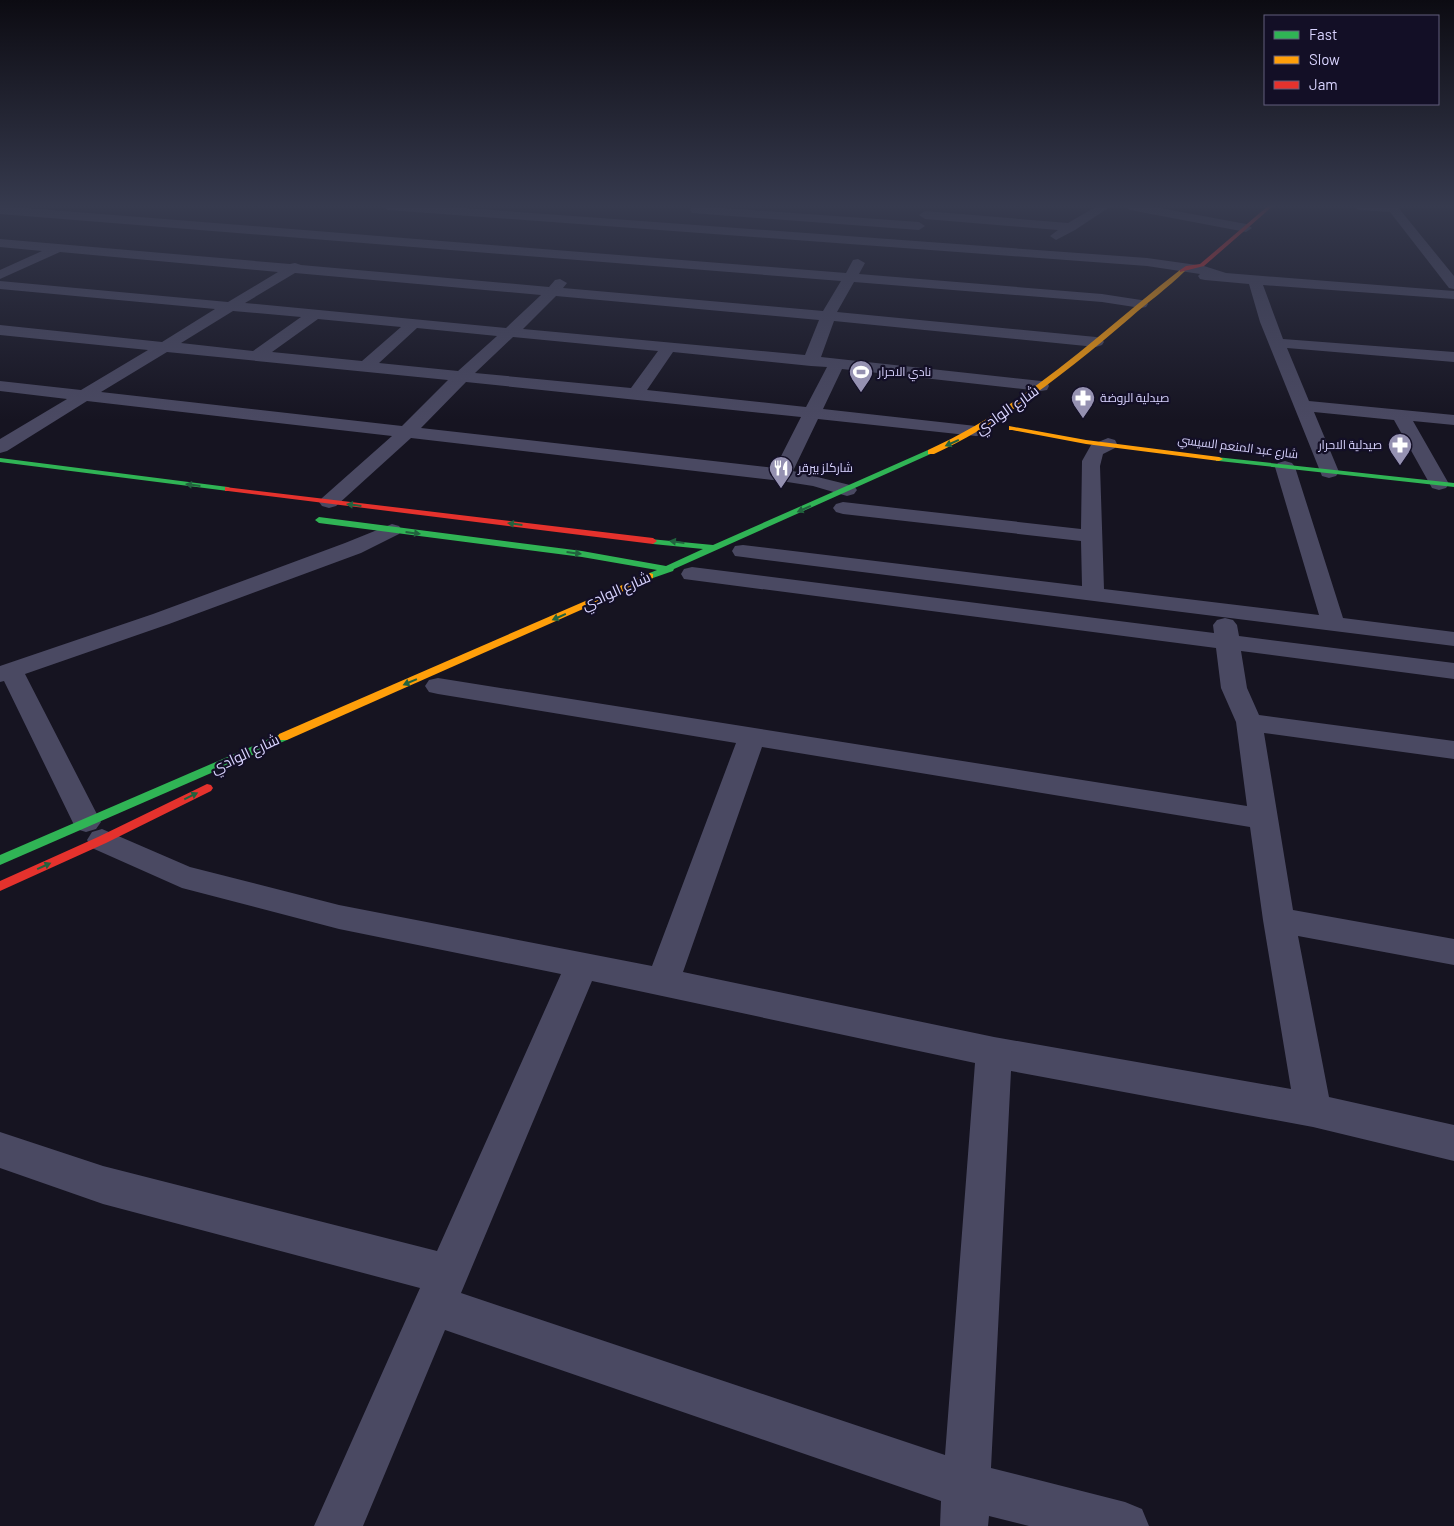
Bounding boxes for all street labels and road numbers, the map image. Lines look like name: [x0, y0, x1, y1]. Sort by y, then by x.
street label: شارع الوادي: [971, 381, 1044, 441]
street label: شارع عبد المنعم السيسي: [1177, 432, 1299, 464]
street label: شارع الوادي: [578, 567, 655, 617]
street label: شارع الوادي: [207, 729, 283, 780]

